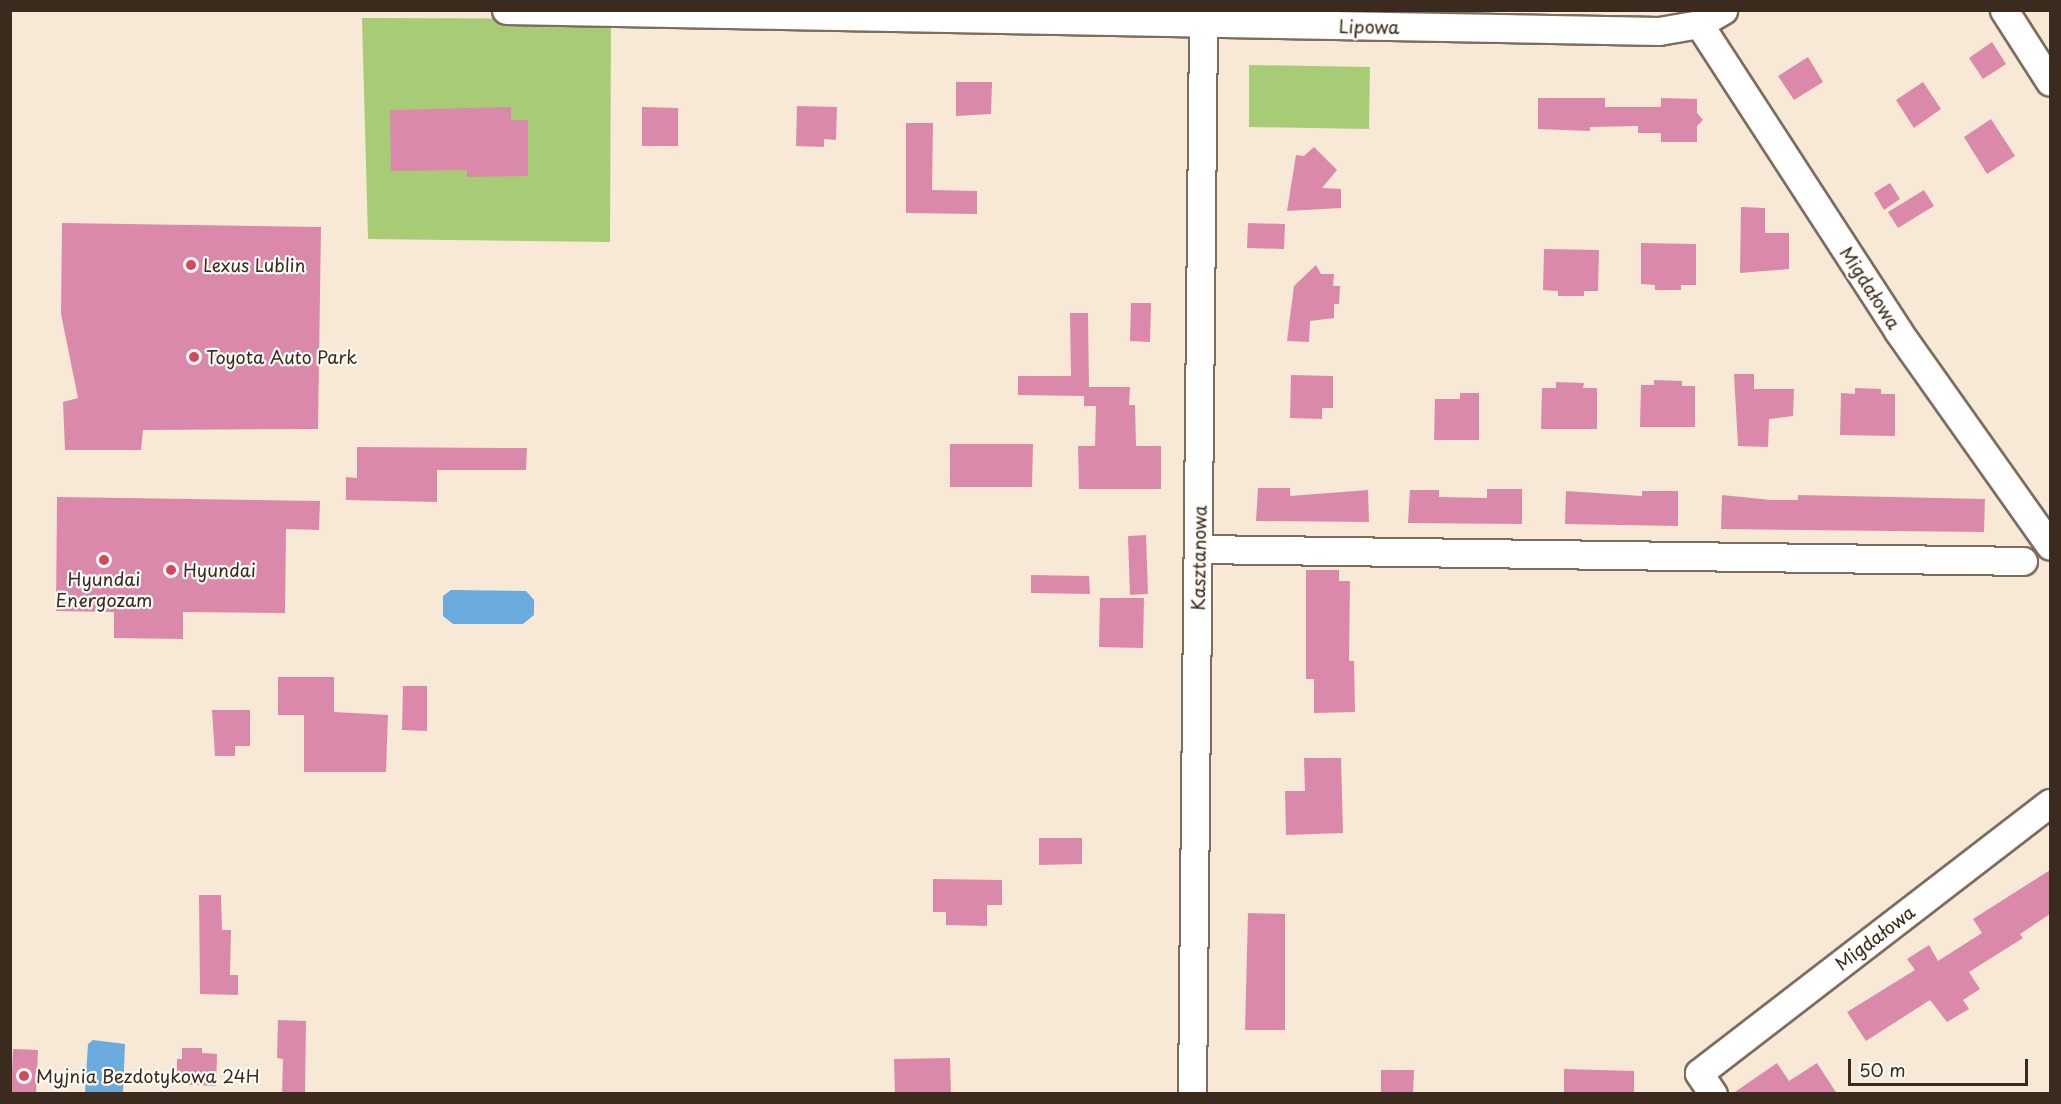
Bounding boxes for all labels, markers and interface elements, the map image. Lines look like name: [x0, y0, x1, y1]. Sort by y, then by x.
street label: Lipowa: [1339, 16, 1399, 38]
street label: Migdałowa: [1835, 243, 1905, 333]
place label: Lexus Lublin: [203, 254, 306, 276]
marker: Lexus Lublin: [184, 258, 198, 272]
place label: Toyota Auto Park: [206, 346, 358, 368]
marker: Toyota Auto Park: [187, 350, 201, 364]
street label: Kasztanowa: [1187, 505, 1211, 611]
marker: Hyundai Energozam: [97, 553, 111, 567]
place label: Hyundai: [183, 559, 256, 581]
marker: Hyundai: [164, 563, 178, 577]
place label: Hyundai Energozam: [56, 569, 152, 612]
street label: Migdałowa: [1831, 901, 1919, 975]
scale bar: [1851, 1047, 2031, 1085]
text: 50 m: [1859, 1056, 1906, 1083]
place label: Myjnia Bezdotykowa 24H: [36, 1065, 260, 1087]
marker: Myjnia Bezdotykowa 24H: [17, 1069, 31, 1083]

